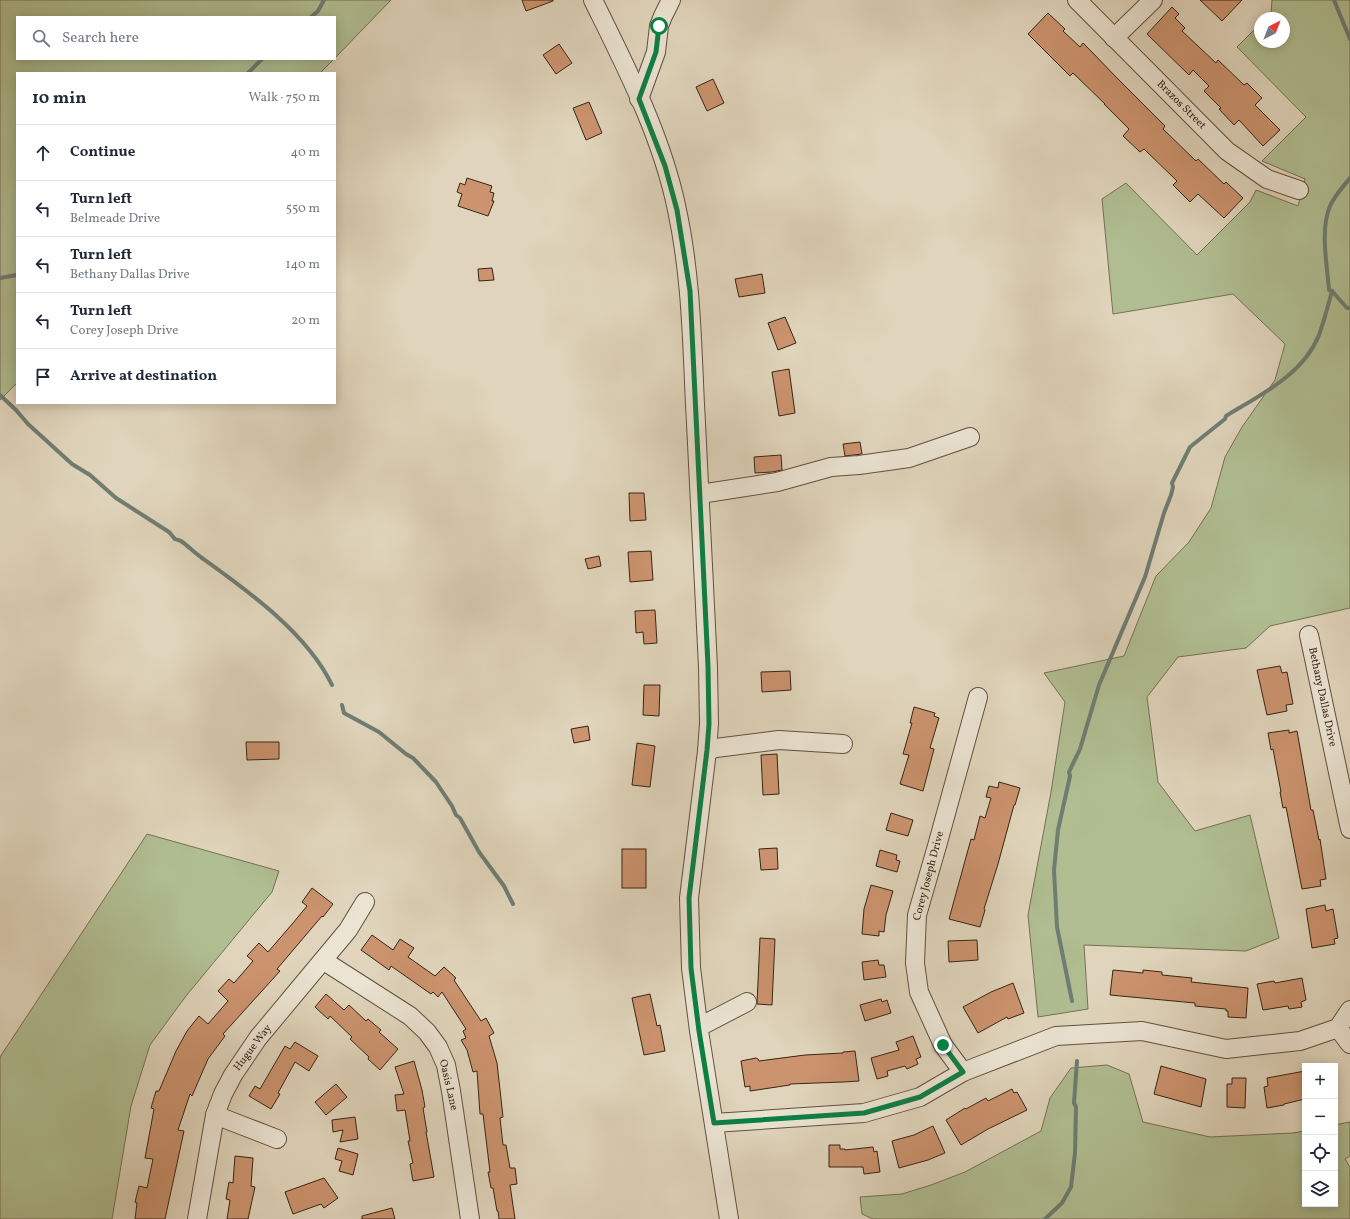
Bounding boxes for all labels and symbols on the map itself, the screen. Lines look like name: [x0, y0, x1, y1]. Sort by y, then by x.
north arrow: [1254, 12, 1290, 48]
route start: [650, 17, 668, 35]
street label: Brazos Street: [1153, 77, 1209, 133]
street label: Bethany Dallas Drive: [1304, 646, 1340, 748]
street label: Corey Joseph Drive: [910, 830, 948, 922]
street label: Hugue Way: [231, 1022, 275, 1074]
route end: [934, 1036, 952, 1054]
street label: Oasis Lane: [435, 1058, 461, 1112]

